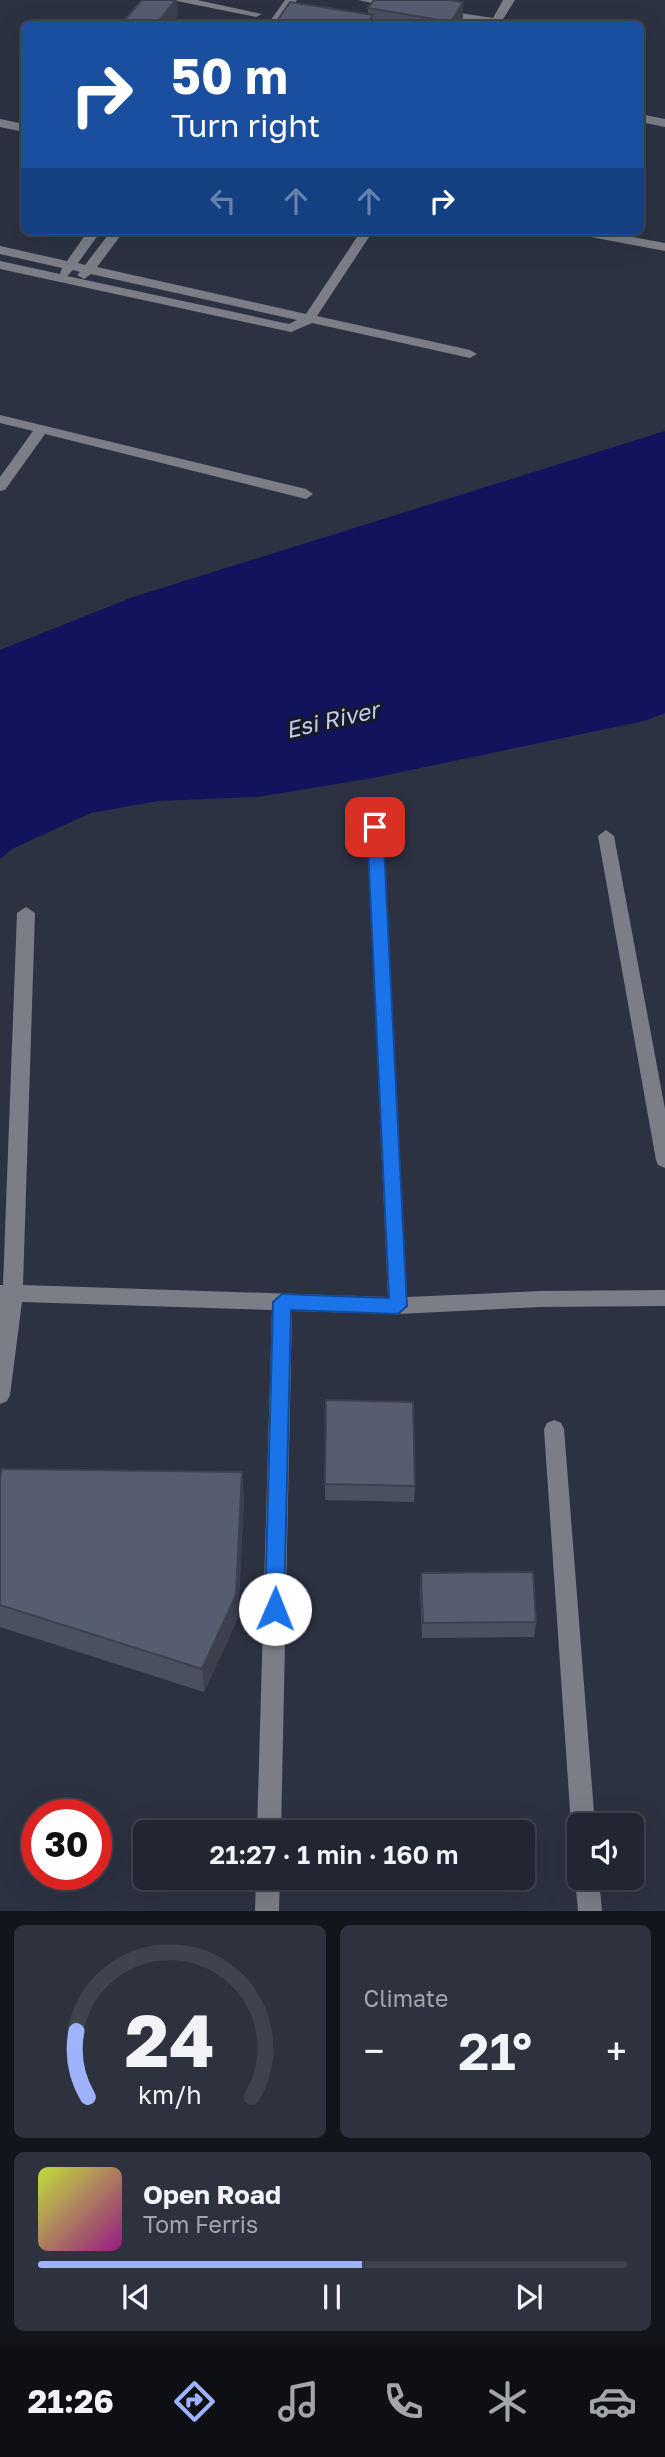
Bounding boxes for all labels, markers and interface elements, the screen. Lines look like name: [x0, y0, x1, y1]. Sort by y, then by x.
text: 50 m: [171, 46, 288, 105]
icon: right: [56, 49, 147, 140]
text: Turn right: [171, 106, 320, 144]
icon: left: [204, 182, 242, 220]
icon: ahead: [277, 182, 315, 220]
icon: ahead: [350, 182, 388, 220]
icon: right: [423, 182, 461, 220]
water label: Esi River: [283, 694, 384, 743]
pin: [345, 797, 405, 857]
icon: arrive: [356, 808, 394, 846]
position arrow: [238, 1572, 312, 1646]
speed limit sign: 30: [21, 1799, 112, 1890]
map controls: [567, 1813, 644, 1890]
button: sound: [567, 1813, 644, 1890]
text: 21:27 · 1 min · 160 m: [210, 1839, 458, 1870]
text: Climate: [364, 1984, 448, 2012]
text: 24: [125, 1997, 215, 2084]
text: 21°: [458, 2019, 532, 2081]
text: −: [364, 2028, 384, 2073]
text: +: [606, 2028, 627, 2073]
text: km/h: [138, 2079, 202, 2110]
text: Open Road: [143, 2179, 281, 2210]
text: Tom Ferris: [143, 2210, 258, 2238]
icon: previous: [117, 2278, 155, 2316]
icon: pause: [313, 2278, 351, 2316]
icon: next: [510, 2278, 548, 2316]
icon: directions: [170, 2377, 219, 2426]
icon: music: [274, 2377, 323, 2426]
icon: phone: [379, 2377, 428, 2426]
icon: climate: [483, 2377, 532, 2426]
icon: car: [588, 2377, 637, 2426]
text: 21:26: [28, 2382, 114, 2420]

